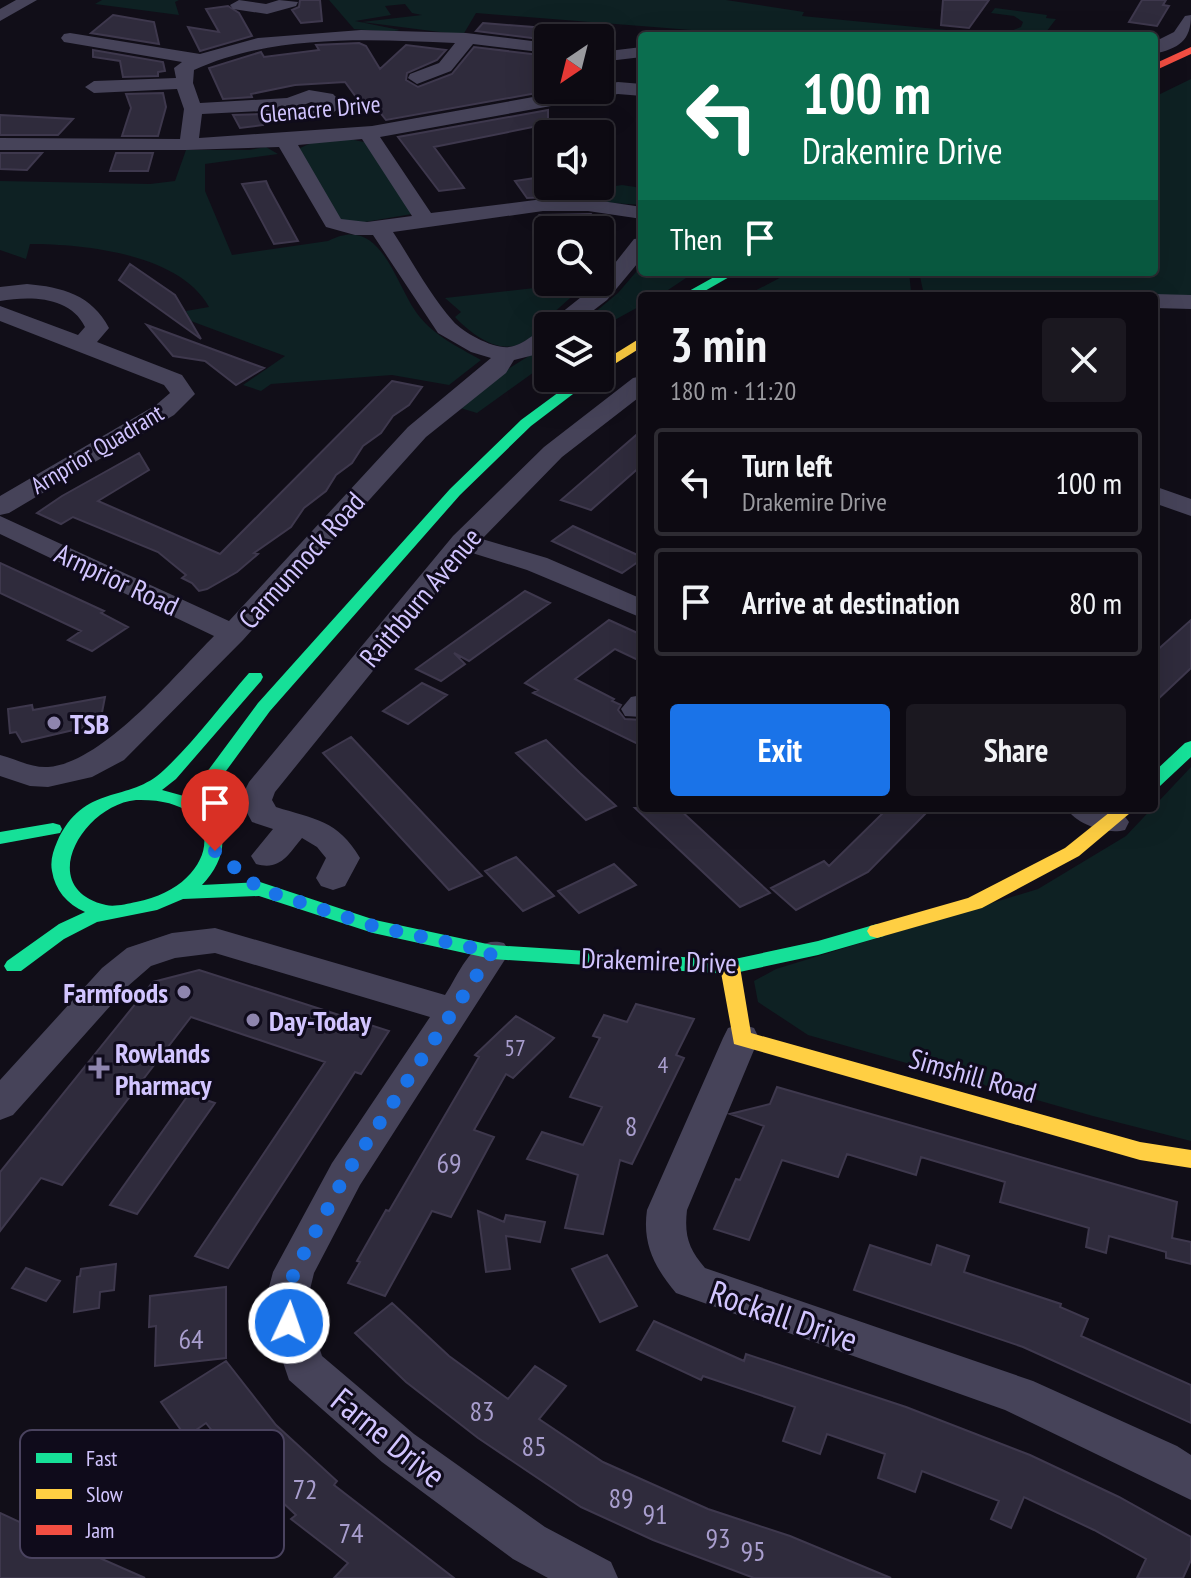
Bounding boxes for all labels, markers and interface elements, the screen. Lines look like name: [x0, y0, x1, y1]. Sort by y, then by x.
north arrow: [534, 24, 614, 104]
map controls: [534, 24, 614, 392]
text: 100 m: [802, 57, 931, 129]
icon: left: [670, 64, 774, 168]
street label: Glenacre Drive: [258, 88, 382, 130]
button: sound: [534, 120, 614, 200]
text: Drakemire Drive: [802, 127, 1003, 174]
button: search: [534, 216, 614, 296]
icon: arrive: [738, 216, 782, 260]
text: Then: [670, 219, 722, 258]
button: layers: [534, 312, 614, 392]
text: 3 min: [670, 313, 767, 375]
button: close: [1042, 318, 1126, 402]
text: 180 m · 11:20: [670, 374, 796, 407]
street label: Arnprior Quadrant: [25, 397, 169, 501]
text: Turn left: [742, 446, 832, 485]
icon: left: [674, 460, 718, 504]
text: 100 m: [1056, 463, 1122, 502]
street label: Carmunnock Road: [230, 484, 372, 636]
text: Drakemire Drive: [742, 485, 887, 518]
street label: Raithburn Avenue: [351, 520, 489, 674]
street label: Arnprior Road: [49, 534, 185, 624]
icon: arrive: [674, 580, 718, 624]
text: Arrive at destination: [742, 583, 960, 622]
text: 80 m: [1069, 583, 1122, 622]
button: Exit: [670, 704, 890, 796]
button: Share: [906, 704, 1126, 796]
place label: TSB: [70, 705, 109, 742]
marker: TSB: [45, 714, 63, 732]
pin: [181, 769, 249, 851]
icon: arrive: [193, 781, 237, 825]
street label: Drakemire Drive: [580, 939, 738, 981]
place label: Farmfoods: [63, 974, 168, 1011]
marker: Farmfoods: [175, 983, 193, 1001]
place label: Day-Today: [269, 1002, 372, 1039]
marker: Day-Today: [244, 1011, 262, 1029]
house number: 57: [504, 1032, 526, 1063]
place label: Rowlands Pharmacy: [115, 1034, 212, 1103]
street label: Simshill Road: [905, 1039, 1041, 1111]
house number: 4: [658, 1049, 669, 1080]
marker: Rowlands Pharmacy: [90, 1059, 108, 1077]
house number: 8: [625, 1107, 637, 1144]
house number: 69: [436, 1144, 462, 1181]
street label: Rockall Drive: [704, 1269, 864, 1361]
position arrow: [247, 1281, 331, 1365]
house number: 64: [178, 1320, 204, 1357]
street label: Farne Drive: [323, 1377, 455, 1497]
house number: 83: [469, 1392, 495, 1429]
house number: 85: [521, 1427, 547, 1464]
legend: [20, 1430, 284, 1558]
text: Fast: [86, 1444, 117, 1472]
house number: 72: [292, 1470, 318, 1507]
house number: 89: [608, 1479, 634, 1516]
text: Slow: [86, 1480, 123, 1508]
house number: 91: [642, 1495, 668, 1532]
house number: 74: [338, 1514, 364, 1551]
text: Jam: [85, 1516, 114, 1544]
house number: 93: [705, 1519, 731, 1556]
house number: 95: [740, 1532, 766, 1569]

